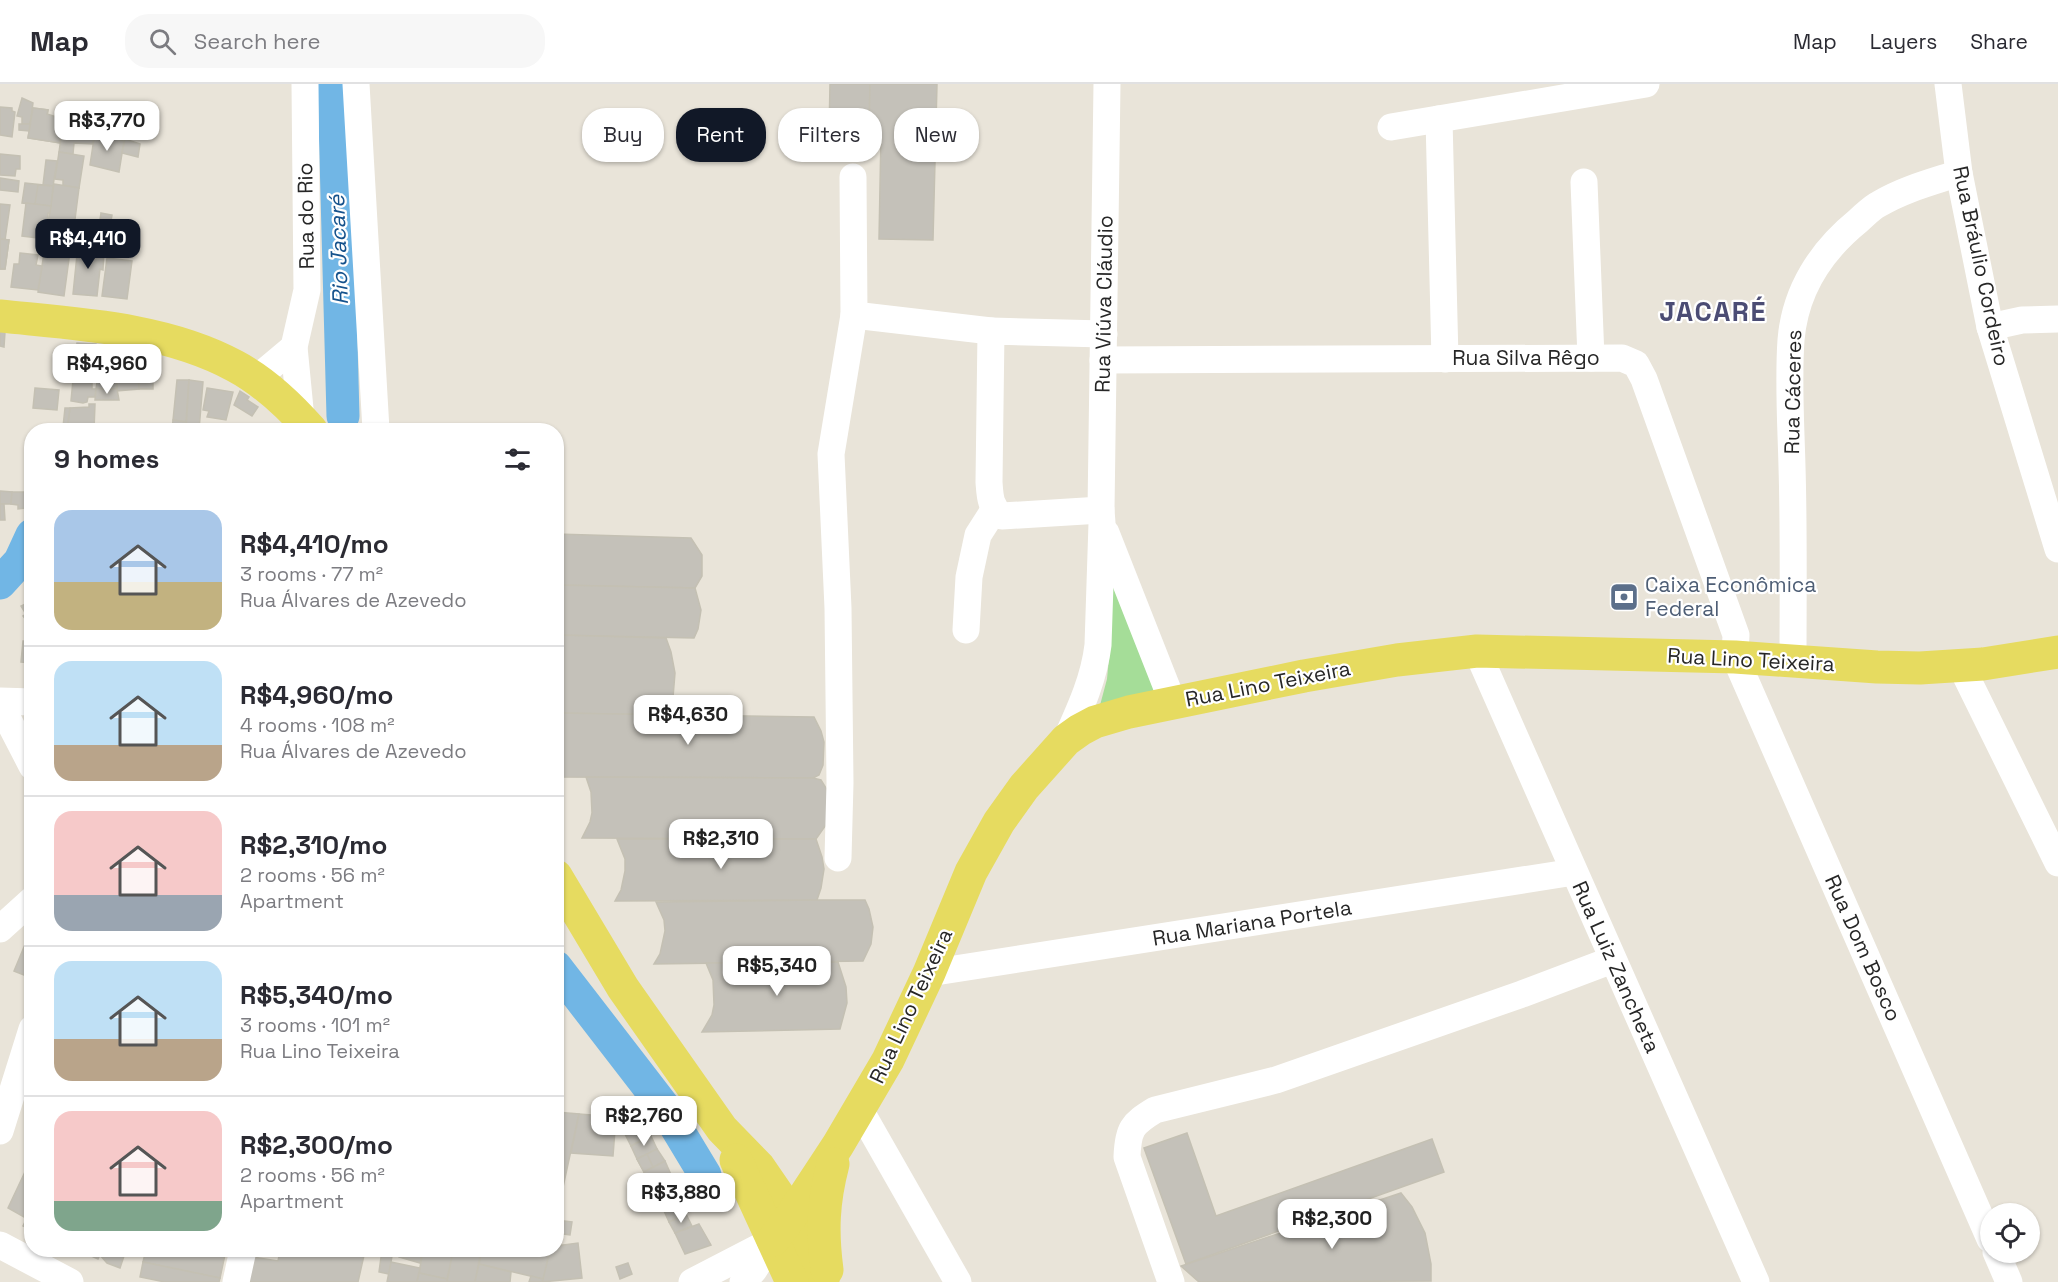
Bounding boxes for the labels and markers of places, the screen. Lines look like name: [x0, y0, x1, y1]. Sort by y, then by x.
pin: R$3,770: [52, 101, 162, 152]
pin: R$4,410: [33, 219, 143, 270]
pin: R$4,960: [52, 344, 162, 395]
place label: Caixa Econômica Federal: [1645, 571, 1816, 622]
bank icon: Caixa Econômica Federal: [1608, 581, 1640, 613]
pin: R$4,630: [633, 695, 743, 746]
pin: R$2,310: [666, 819, 776, 870]
pin: R$5,340: [722, 946, 832, 997]
pin: R$2,760: [589, 1096, 699, 1147]
pin: R$3,880: [626, 1173, 736, 1224]
pin: R$2,300: [1277, 1199, 1387, 1250]

